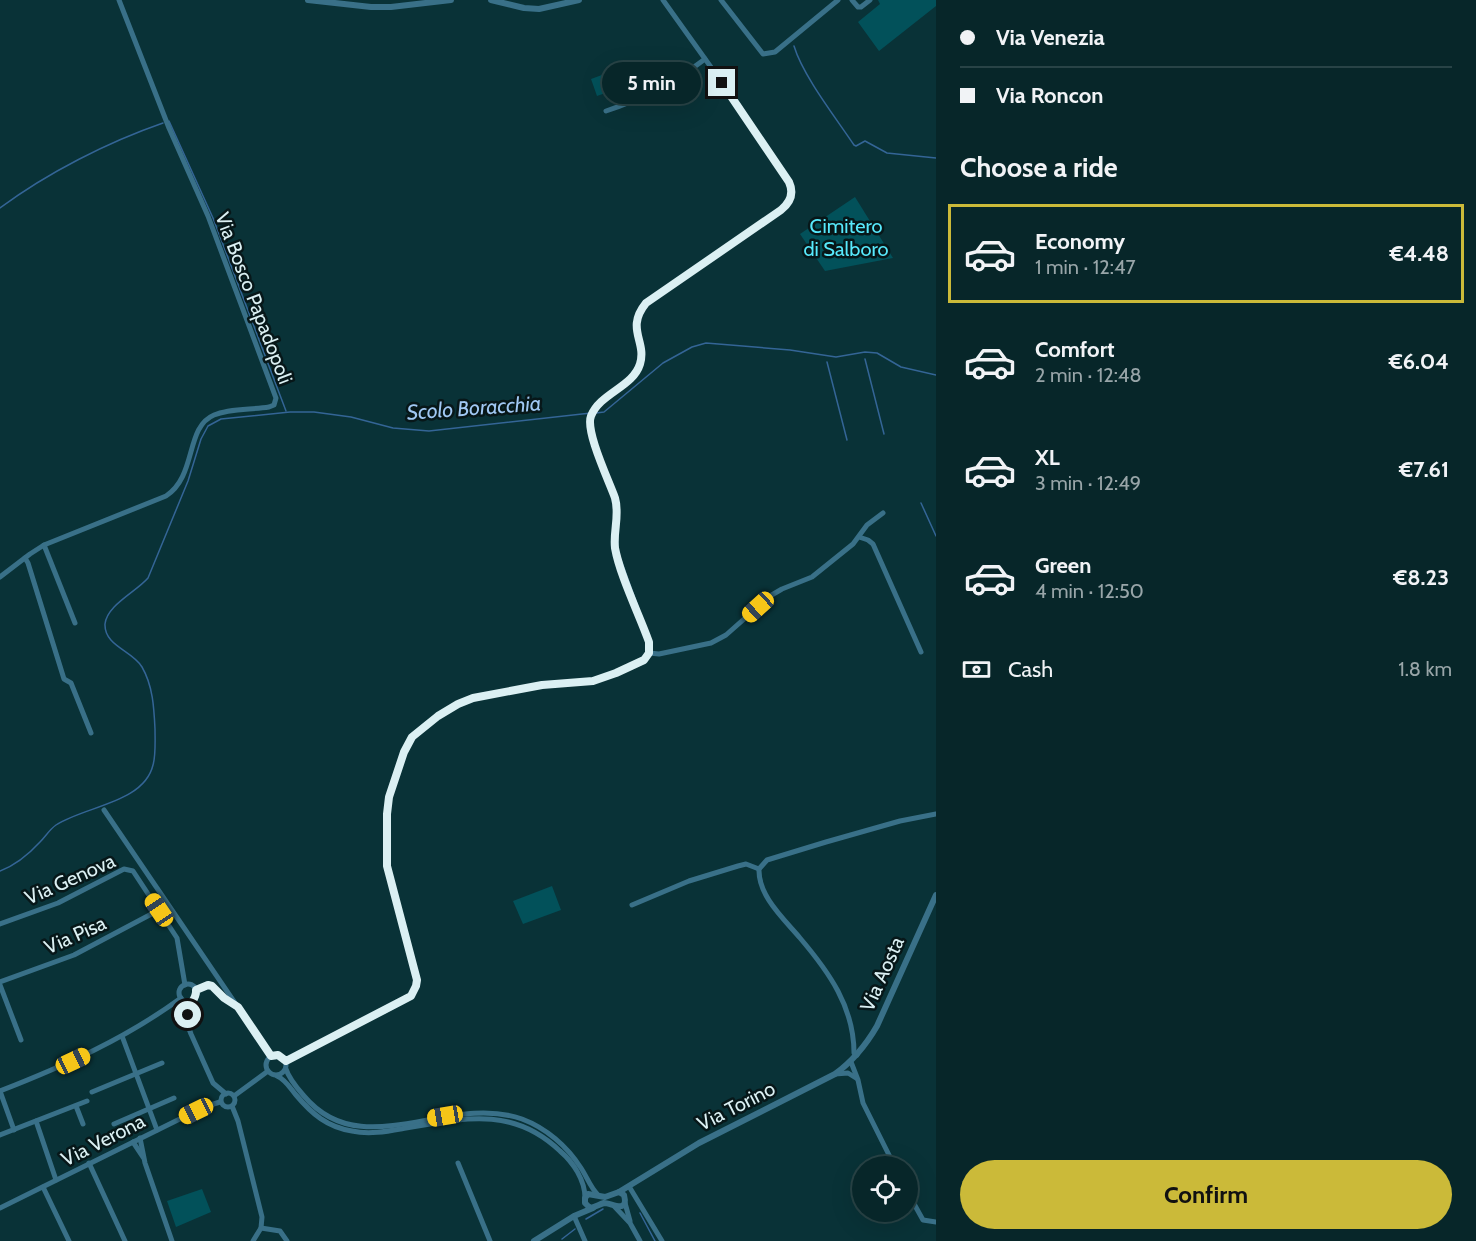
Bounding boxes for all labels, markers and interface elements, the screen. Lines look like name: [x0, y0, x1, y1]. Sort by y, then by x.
text: Via Venezia: [996, 24, 1105, 51]
callout: 5 min: [602, 62, 701, 104]
route end: [708, 69, 735, 96]
text: 5 min: [627, 71, 676, 95]
text: Via Roncon: [996, 82, 1103, 109]
text: Choose a ride: [960, 151, 1118, 184]
street label: Via Bosco Papadopoli: [210, 209, 298, 387]
park label: Cimitero di Salboro: [804, 214, 889, 261]
icon: car: [963, 227, 1017, 281]
text: Economy: [1035, 228, 1125, 255]
text: €4.48: [1389, 240, 1449, 267]
text: 1 min · 12:47: [1035, 255, 1136, 279]
icon: car: [963, 335, 1017, 389]
text: Comfort: [1035, 336, 1114, 363]
text: €6.04: [1389, 348, 1449, 375]
text: 2 min · 12:48: [1035, 363, 1142, 387]
water label: Scolo Boracchia: [406, 390, 542, 425]
icon: car: [963, 443, 1017, 497]
text: XL: [1035, 444, 1060, 471]
text: €7.61: [1399, 456, 1449, 483]
text: 3 min · 12:49: [1035, 471, 1141, 495]
icon: car: [963, 551, 1017, 605]
text: Green: [1035, 552, 1091, 579]
text: €8.23: [1393, 564, 1449, 591]
text: 4 min · 12:50: [1035, 579, 1144, 603]
car: [739, 588, 777, 626]
icon: cash: [960, 653, 993, 686]
text: Cash: [1008, 656, 1053, 683]
text: 1.8 km: [1398, 657, 1452, 681]
street label: Via Genova: [21, 848, 119, 910]
car: [141, 890, 177, 930]
street label: Via Pisa: [40, 911, 110, 959]
street label: Via Aosta: [855, 933, 909, 1015]
route start: [174, 1001, 201, 1028]
car: [53, 1045, 93, 1077]
street label: Via Torino: [693, 1076, 779, 1136]
car: [176, 1095, 216, 1127]
car: [426, 1104, 464, 1128]
street label: Via Verona: [57, 1109, 149, 1171]
map controls: [852, 1156, 918, 1222]
button: locate: [852, 1156, 918, 1222]
button: Confirm: [960, 1160, 1452, 1229]

